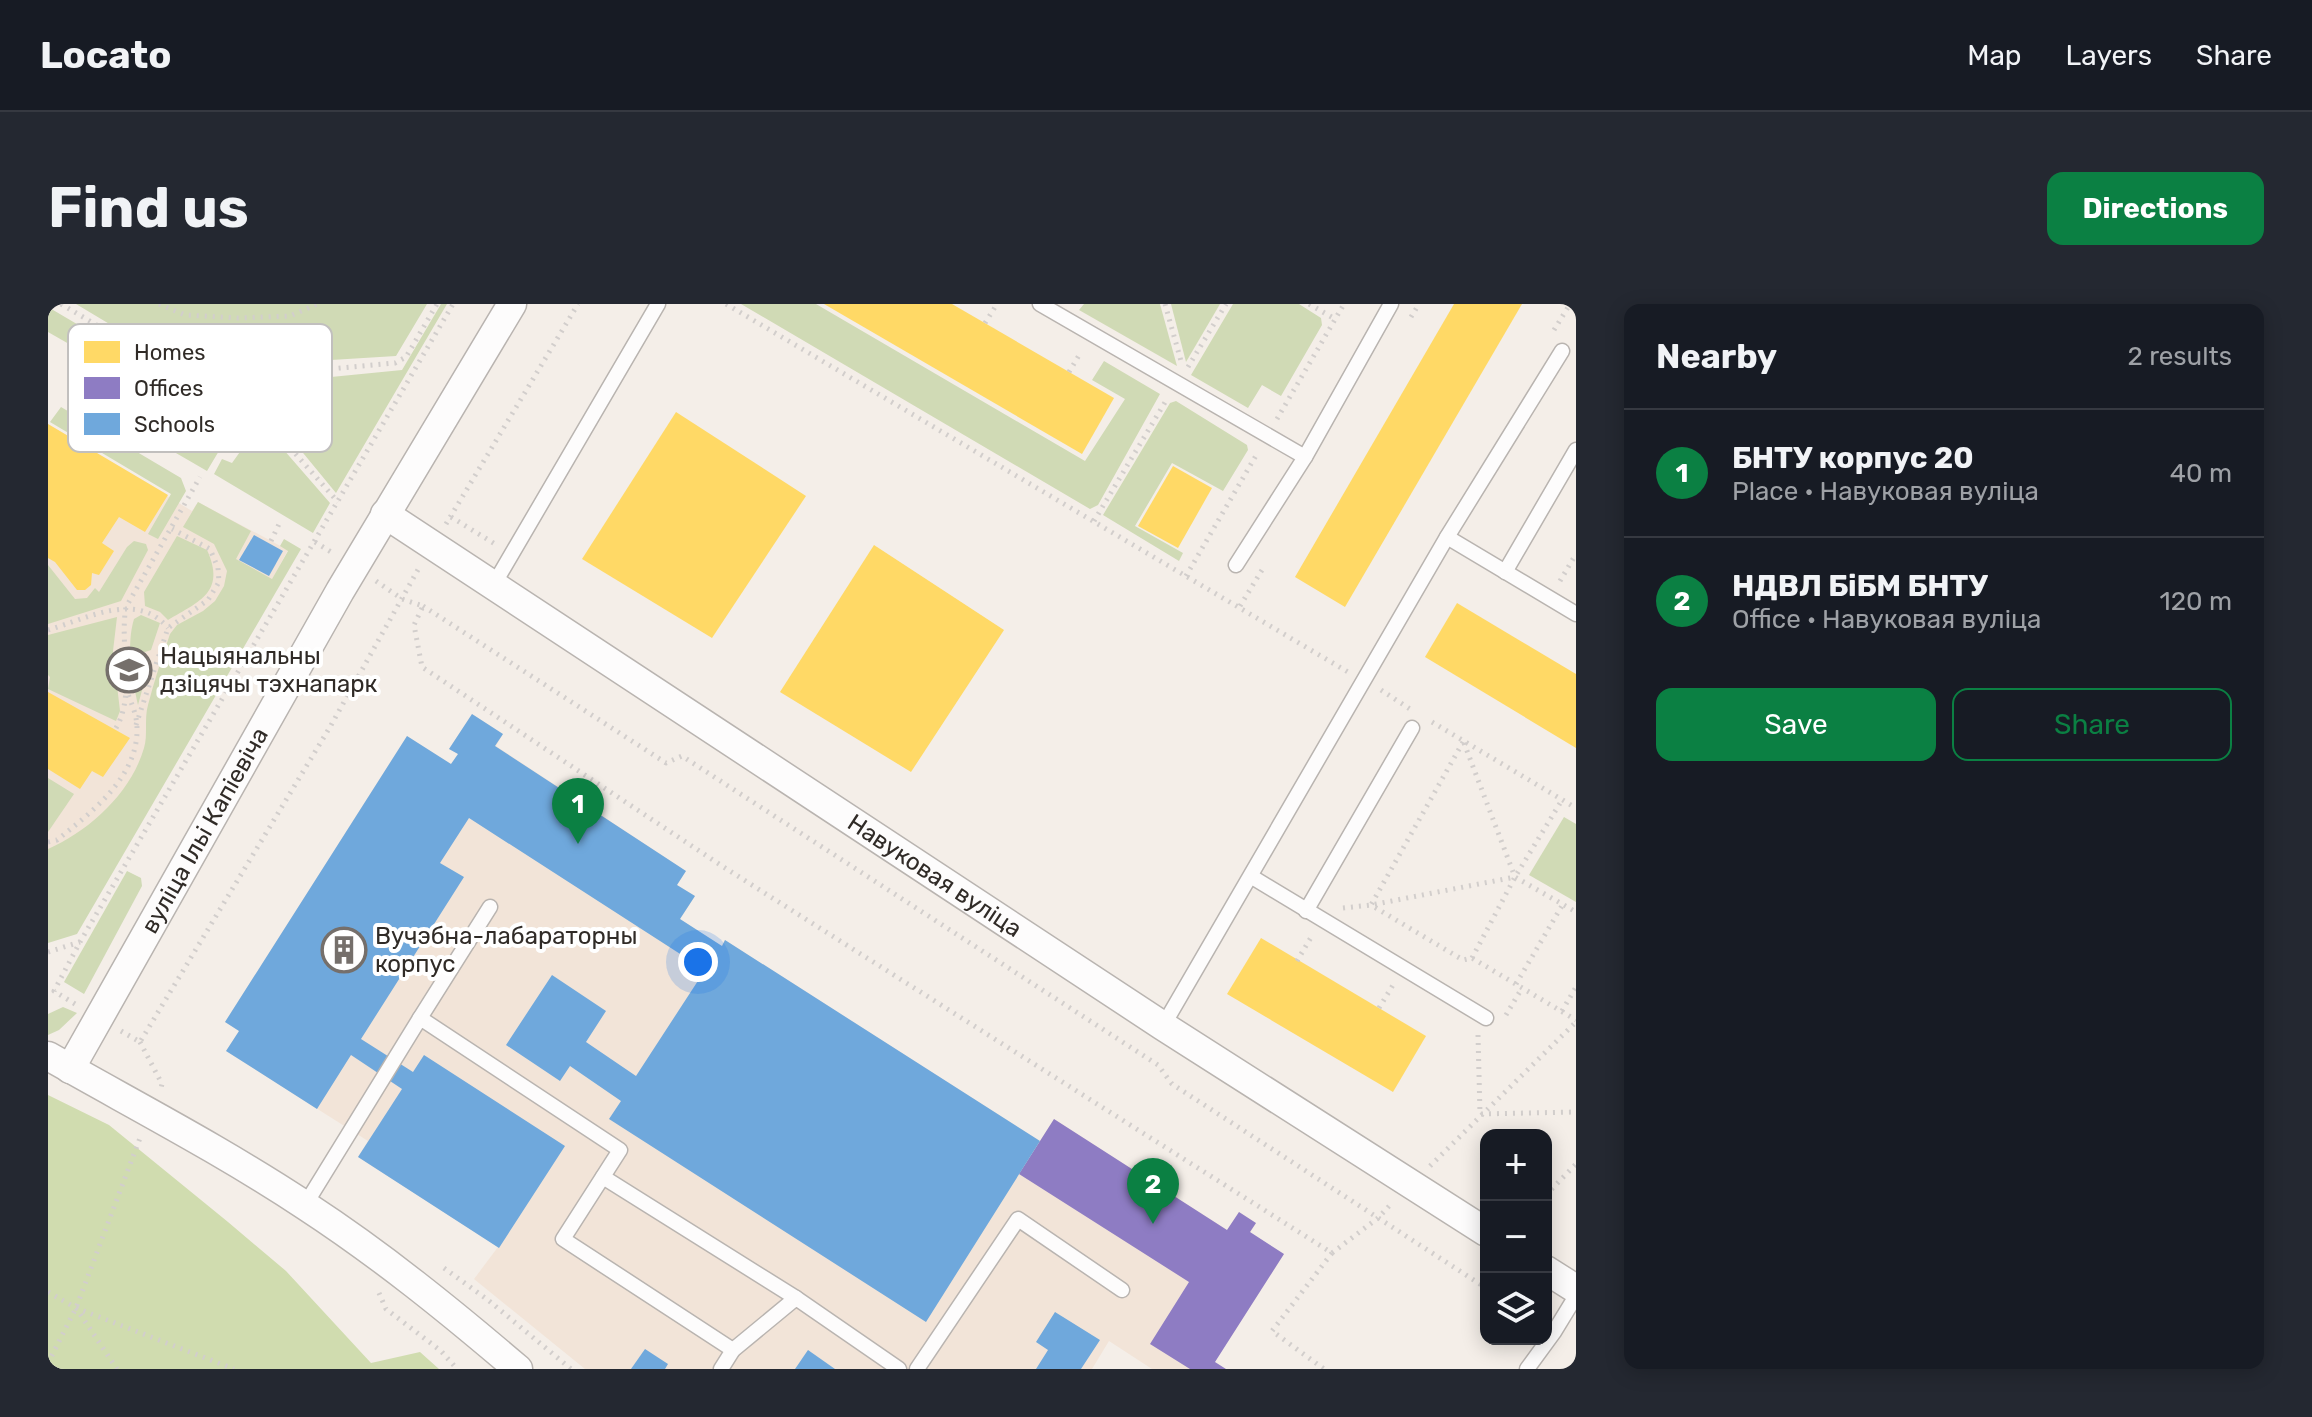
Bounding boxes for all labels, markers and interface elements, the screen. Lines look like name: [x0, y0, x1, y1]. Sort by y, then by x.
text: Locato: [40, 32, 171, 78]
text: Map: [1967, 39, 2022, 72]
text: Layers: [2066, 39, 2152, 72]
text: Share: [2196, 39, 2272, 72]
button: Directions: [2047, 172, 2264, 245]
text: Find us: [48, 175, 249, 241]
legend: [68, 324, 332, 452]
text: Nearby: [1656, 336, 1777, 377]
text: Homes: [134, 339, 205, 366]
text: 2 results: [2128, 341, 2232, 372]
text: Offices: [134, 375, 203, 402]
text: Schools: [134, 411, 215, 438]
text: БНТУ корпус 20: [1732, 440, 1974, 476]
text: 1: [1676, 458, 1688, 489]
text: 40 m: [2170, 458, 2232, 489]
text: Place · Навуковая вуліца: [1732, 476, 2039, 507]
text: НДВЛ БіБМ БНТУ: [1732, 568, 1988, 604]
text: 2: [1674, 586, 1690, 617]
text: 120 m: [2160, 586, 2232, 617]
text: Office · Навуковая вуліца: [1732, 604, 2041, 635]
place label: Нацыянальны дзіцячы тэхнапарк: [160, 642, 378, 698]
school or university icon: Нацыянальны дзіцячы тэхнапарк: [105, 646, 153, 694]
button: Save: [1656, 688, 1936, 761]
button: Share: [1952, 688, 2232, 761]
street label: вуліца Ільі Капіевіча: [136, 723, 274, 938]
pin: 1: [552, 778, 604, 844]
street label: Навуковая вуліца: [842, 808, 1027, 943]
place label: Вучэбна-лабараторны корпус: [375, 922, 637, 978]
building icon: Вучэбна-лабараторны корпус: [320, 926, 368, 974]
your location: [678, 942, 718, 982]
map controls: [1480, 1129, 1552, 1345]
button: +: [1480, 1129, 1552, 1201]
pin: 2: [1127, 1158, 1179, 1224]
button: −: [1480, 1201, 1552, 1273]
button: layers: [1480, 1273, 1552, 1345]

